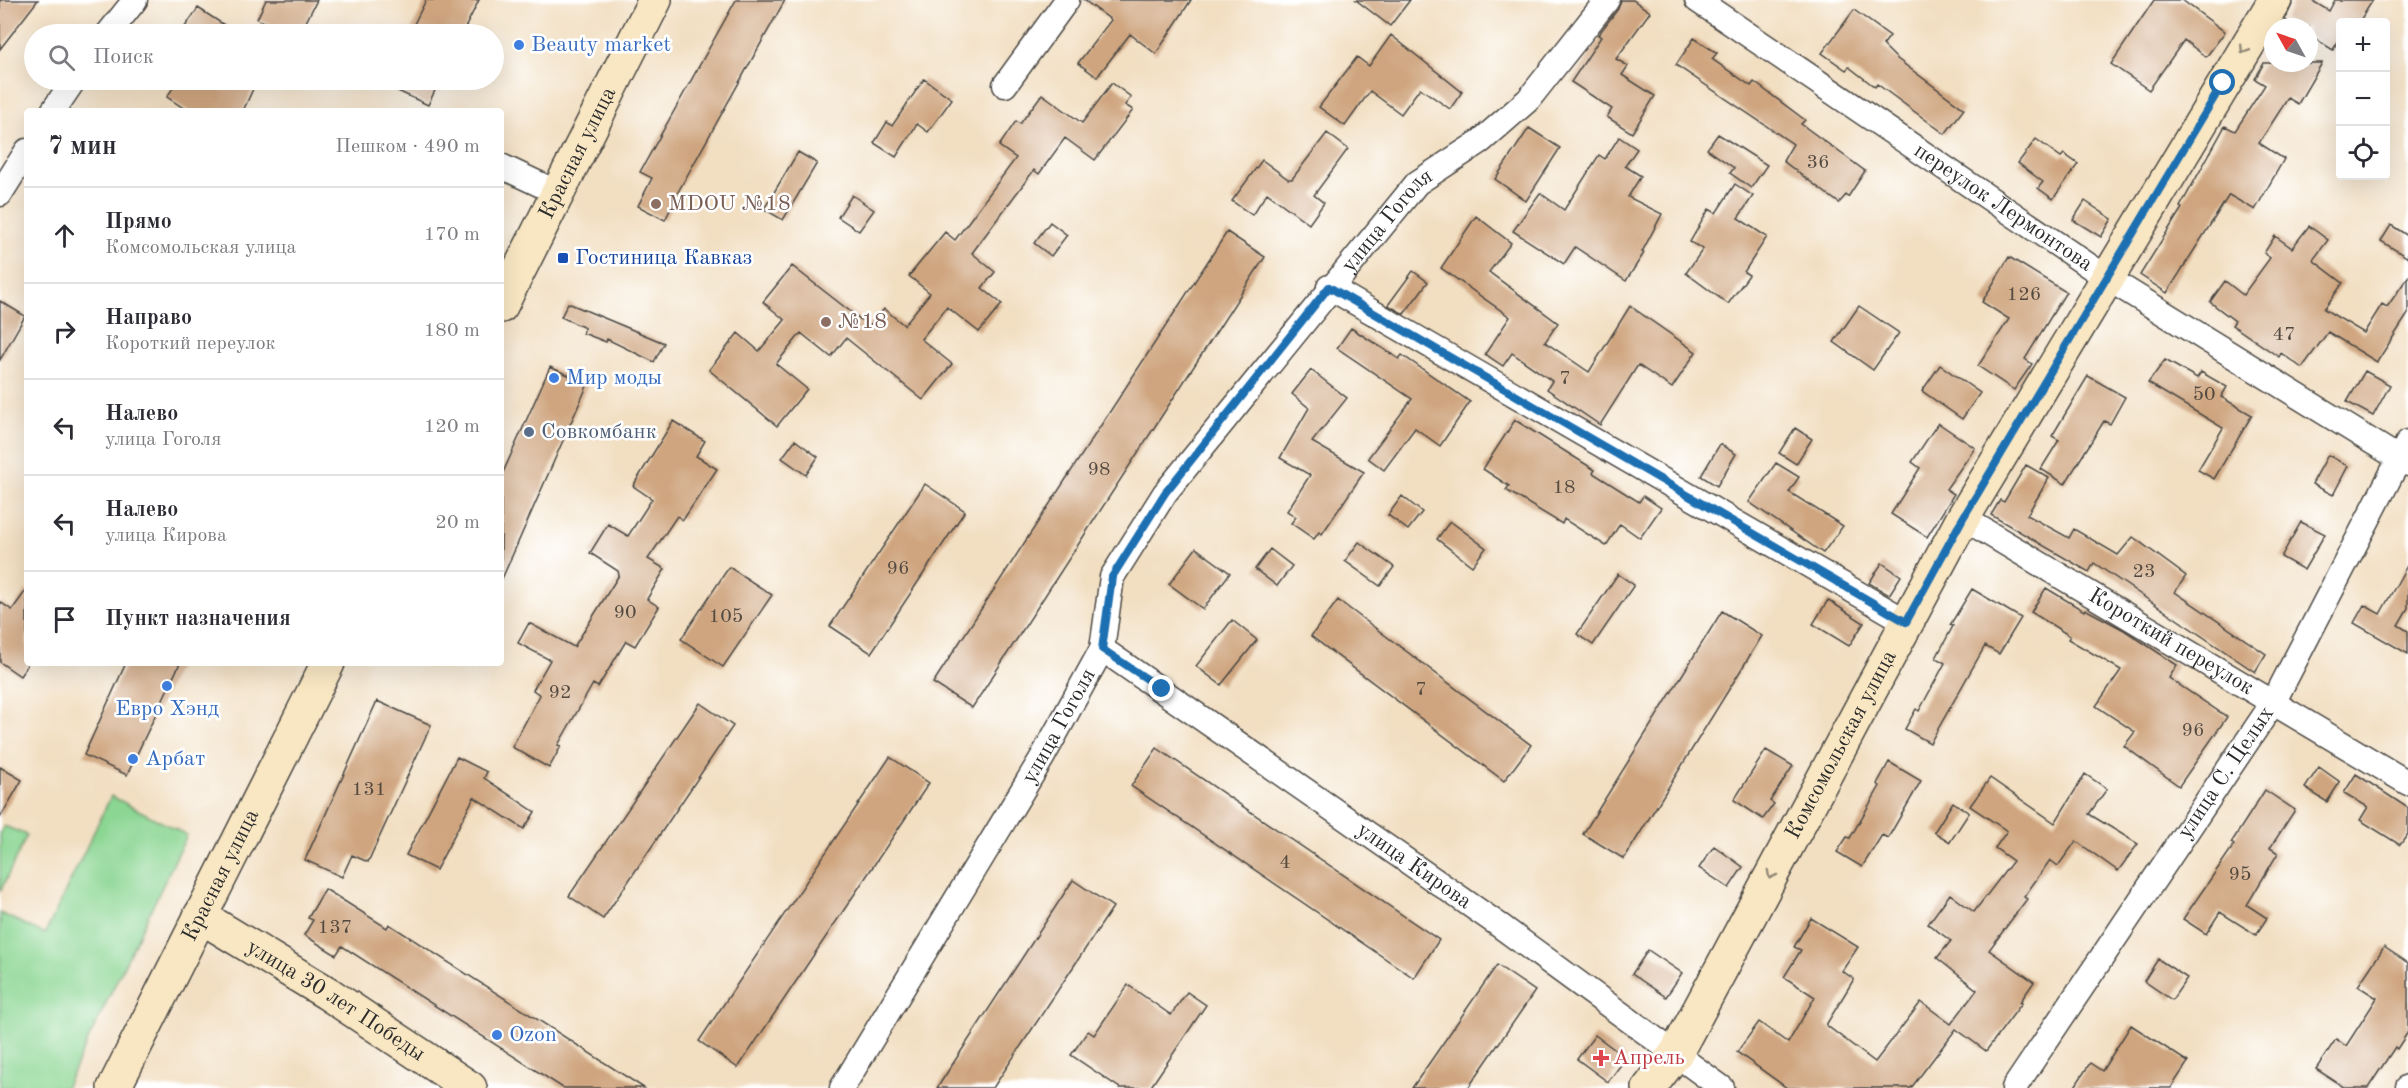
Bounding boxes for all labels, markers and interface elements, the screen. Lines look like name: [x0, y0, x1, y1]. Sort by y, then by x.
north arrow: [2264, 18, 2318, 72]
map controls: [2336, 18, 2390, 180]
button: +: [2336, 18, 2390, 72]
search box: [24, 24, 504, 90]
place label: Beauty market: [531, 34, 671, 56]
marker: Beauty market: [512, 38, 526, 52]
icon: search: [45, 41, 78, 74]
one-way arrow: [2239, 44, 2251, 54]
text: Поиск: [93, 46, 154, 68]
route start: [2209, 69, 2235, 95]
button: −: [2336, 72, 2390, 126]
street label: Красная улица: [536, 84, 620, 223]
button: locate: [2336, 126, 2390, 180]
text: 7 мин: [48, 134, 117, 160]
text: Пешком · 490 m: [335, 137, 480, 157]
street label: переулок Лермонтова: [1910, 139, 2097, 276]
house number: 36: [1806, 153, 1830, 173]
street label: улица Гоголя: [1338, 165, 1437, 277]
place label: MDOU №18: [668, 193, 791, 215]
marker: MDOU №18: [649, 197, 663, 211]
text: Прямо: [105, 211, 172, 233]
icon: ahead: [48, 219, 81, 252]
text: 170 m: [424, 225, 480, 245]
text: Комсомольская улица: [105, 238, 296, 258]
place label: Гостиница Кавказ: [575, 247, 752, 269]
marker: Гостиница Кавказ: [556, 251, 570, 265]
house number: 126: [2007, 285, 2041, 305]
text: Направо: [105, 307, 192, 329]
place label: №18: [838, 311, 887, 333]
icon: right: [48, 315, 81, 348]
marker: №18: [819, 315, 833, 329]
text: 180 m: [424, 321, 480, 341]
house number: 47: [2272, 325, 2296, 345]
text: Короткий переулок: [105, 334, 276, 354]
place label: Мир моды: [566, 367, 662, 389]
house number: 7: [1559, 369, 1571, 389]
marker: Мир моды: [547, 371, 561, 385]
house number: 50: [2192, 385, 2216, 405]
text: Налево: [105, 403, 178, 425]
icon: left: [48, 411, 81, 444]
text: 120 m: [424, 417, 480, 437]
place label: Совкомбанк: [541, 421, 657, 443]
marker: Совкомбанк: [522, 425, 536, 439]
text: улица Гоголя: [105, 430, 221, 450]
house number: 98: [1087, 460, 1111, 480]
house number: 18: [1552, 478, 1576, 498]
text: Налево: [105, 499, 178, 521]
icon: left: [48, 507, 81, 540]
text: 20 m: [435, 513, 480, 533]
text: улица Кирова: [105, 526, 227, 546]
house number: 96: [886, 559, 910, 579]
house number: 23: [2132, 562, 2156, 582]
street label: Короткий переулок: [2085, 584, 2257, 699]
icon: arrive: [48, 603, 81, 636]
house number: 90: [613, 603, 637, 623]
house number: 105: [709, 607, 743, 627]
text: Пункт назначения: [105, 608, 291, 630]
street label: Комсомольская улица: [1782, 647, 1901, 843]
street label: улица Гоголя: [1018, 665, 1100, 788]
route end: [1148, 675, 1174, 701]
marker: Евро Хэнд: [160, 679, 174, 693]
house number: 7: [1415, 680, 1427, 700]
house number: 92: [548, 683, 572, 703]
place label: Евро Хэнд: [115, 698, 219, 720]
street label: улица С. Целых: [2174, 703, 2278, 843]
house number: 96: [2181, 721, 2205, 741]
place label: Арбат: [145, 748, 205, 770]
marker: Арбат: [126, 752, 140, 766]
house number: 131: [352, 780, 386, 800]
street label: Красная улица: [179, 806, 263, 945]
street label: улица Кирова: [1353, 819, 1475, 913]
house number: 4: [1279, 853, 1291, 873]
house number: 95: [2228, 865, 2252, 885]
one-way arrow: [1767, 868, 1778, 879]
house number: 137: [318, 918, 352, 938]
street label: улица 30 лет Победы: [243, 936, 429, 1066]
place label: Ozon: [509, 1024, 557, 1046]
marker: Ozon: [490, 1028, 504, 1042]
place label: Апрель: [1613, 1047, 1685, 1069]
marker: Апрель: [1594, 1051, 1608, 1065]

